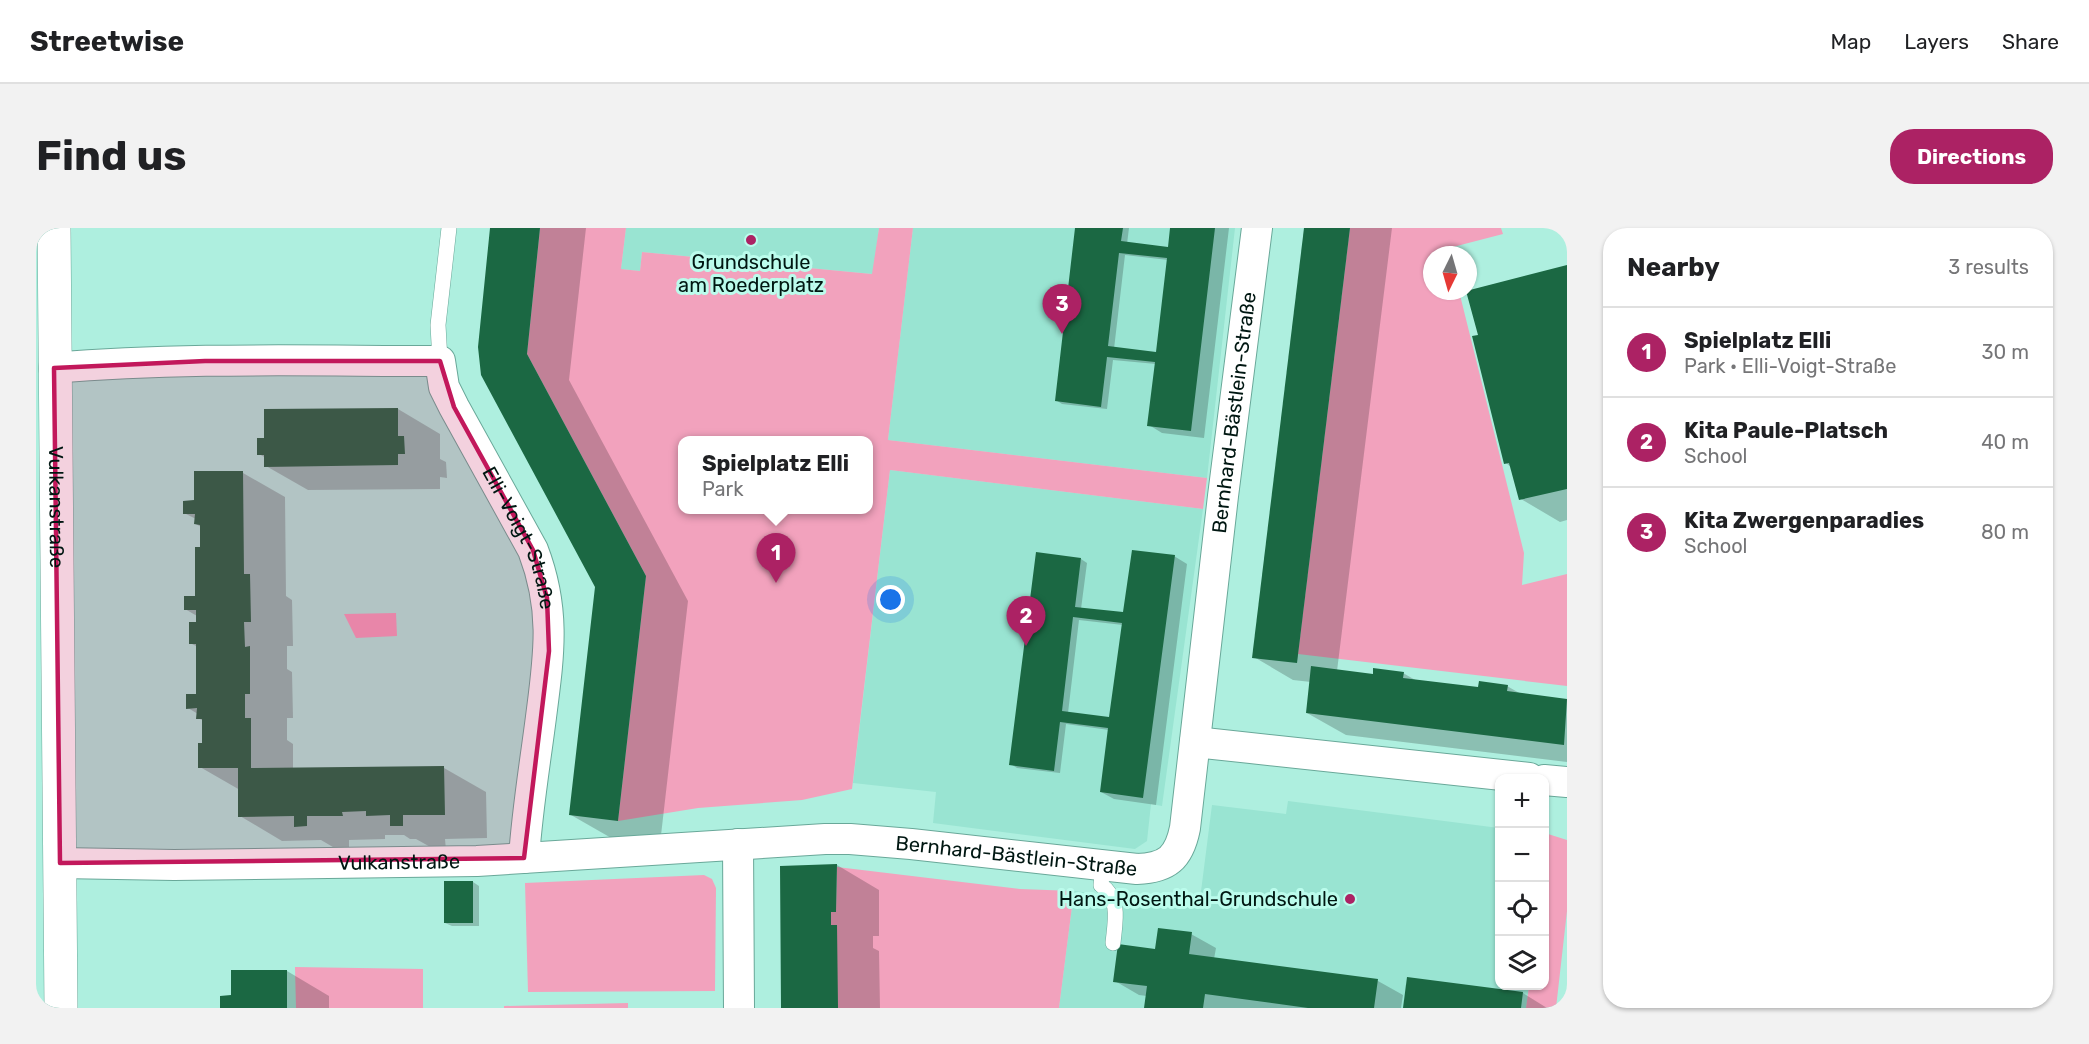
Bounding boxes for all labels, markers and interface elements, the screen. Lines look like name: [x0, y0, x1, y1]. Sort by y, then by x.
text: Streetwise: [30, 25, 184, 58]
text: Map: [1830, 29, 1871, 54]
text: Layers: [1904, 29, 1969, 54]
text: Share: [2002, 29, 2059, 54]
button: Directions: [1890, 129, 2053, 184]
text: Find us: [36, 131, 187, 181]
marker: Grundschule am Roederplatz: [744, 233, 758, 247]
north arrow: [1423, 246, 1477, 300]
place label: Grundschule am Roederplatz: [678, 250, 824, 297]
text: Nearby: [1627, 252, 1720, 283]
text: 3 results: [1948, 255, 2029, 279]
pin: 3: [1042, 285, 1082, 334]
street label: Bernhard-Bästlein-Straße: [1207, 291, 1261, 534]
text: Spielplatz Elli: [1684, 327, 1831, 354]
text: 1: [1642, 340, 1651, 364]
text: 30 m: [1982, 340, 2029, 364]
text: Park · Elli-Voigt-Straße: [1684, 354, 1896, 378]
text: Kita Paule-Platsch: [1684, 417, 1888, 444]
text: 2: [1640, 430, 1653, 454]
text: 40 m: [1981, 430, 2029, 454]
popup: [678, 436, 873, 514]
text: School: [1684, 444, 1747, 468]
street label: Vulkanstraße: [44, 446, 69, 568]
text: Spielplatz Elli: [702, 450, 849, 477]
street label: Elli-Voigt-Straße: [477, 462, 559, 611]
text: Park: [702, 477, 743, 501]
text: Kita Zwergenparadies: [1684, 507, 1924, 534]
text: 3: [1640, 520, 1653, 544]
text: 80 m: [1981, 520, 2029, 544]
pin: 1: [756, 534, 796, 583]
text: School: [1684, 534, 1747, 558]
your location: [876, 585, 905, 614]
pin: 2: [1006, 596, 1046, 646]
map controls: [1495, 774, 1549, 990]
button: +: [1495, 774, 1549, 828]
button: −: [1495, 828, 1549, 882]
street label: Bernhard-Bästlein-Straße: [895, 831, 1138, 881]
street label: Vulkanstraße: [338, 849, 460, 875]
button: locate: [1495, 882, 1549, 936]
place label: Hans-Rosenthal-Grundschule: [1059, 887, 1338, 911]
marker: Hans-Rosenthal-Grundschule: [1343, 892, 1357, 906]
button: layers: [1495, 936, 1549, 990]

